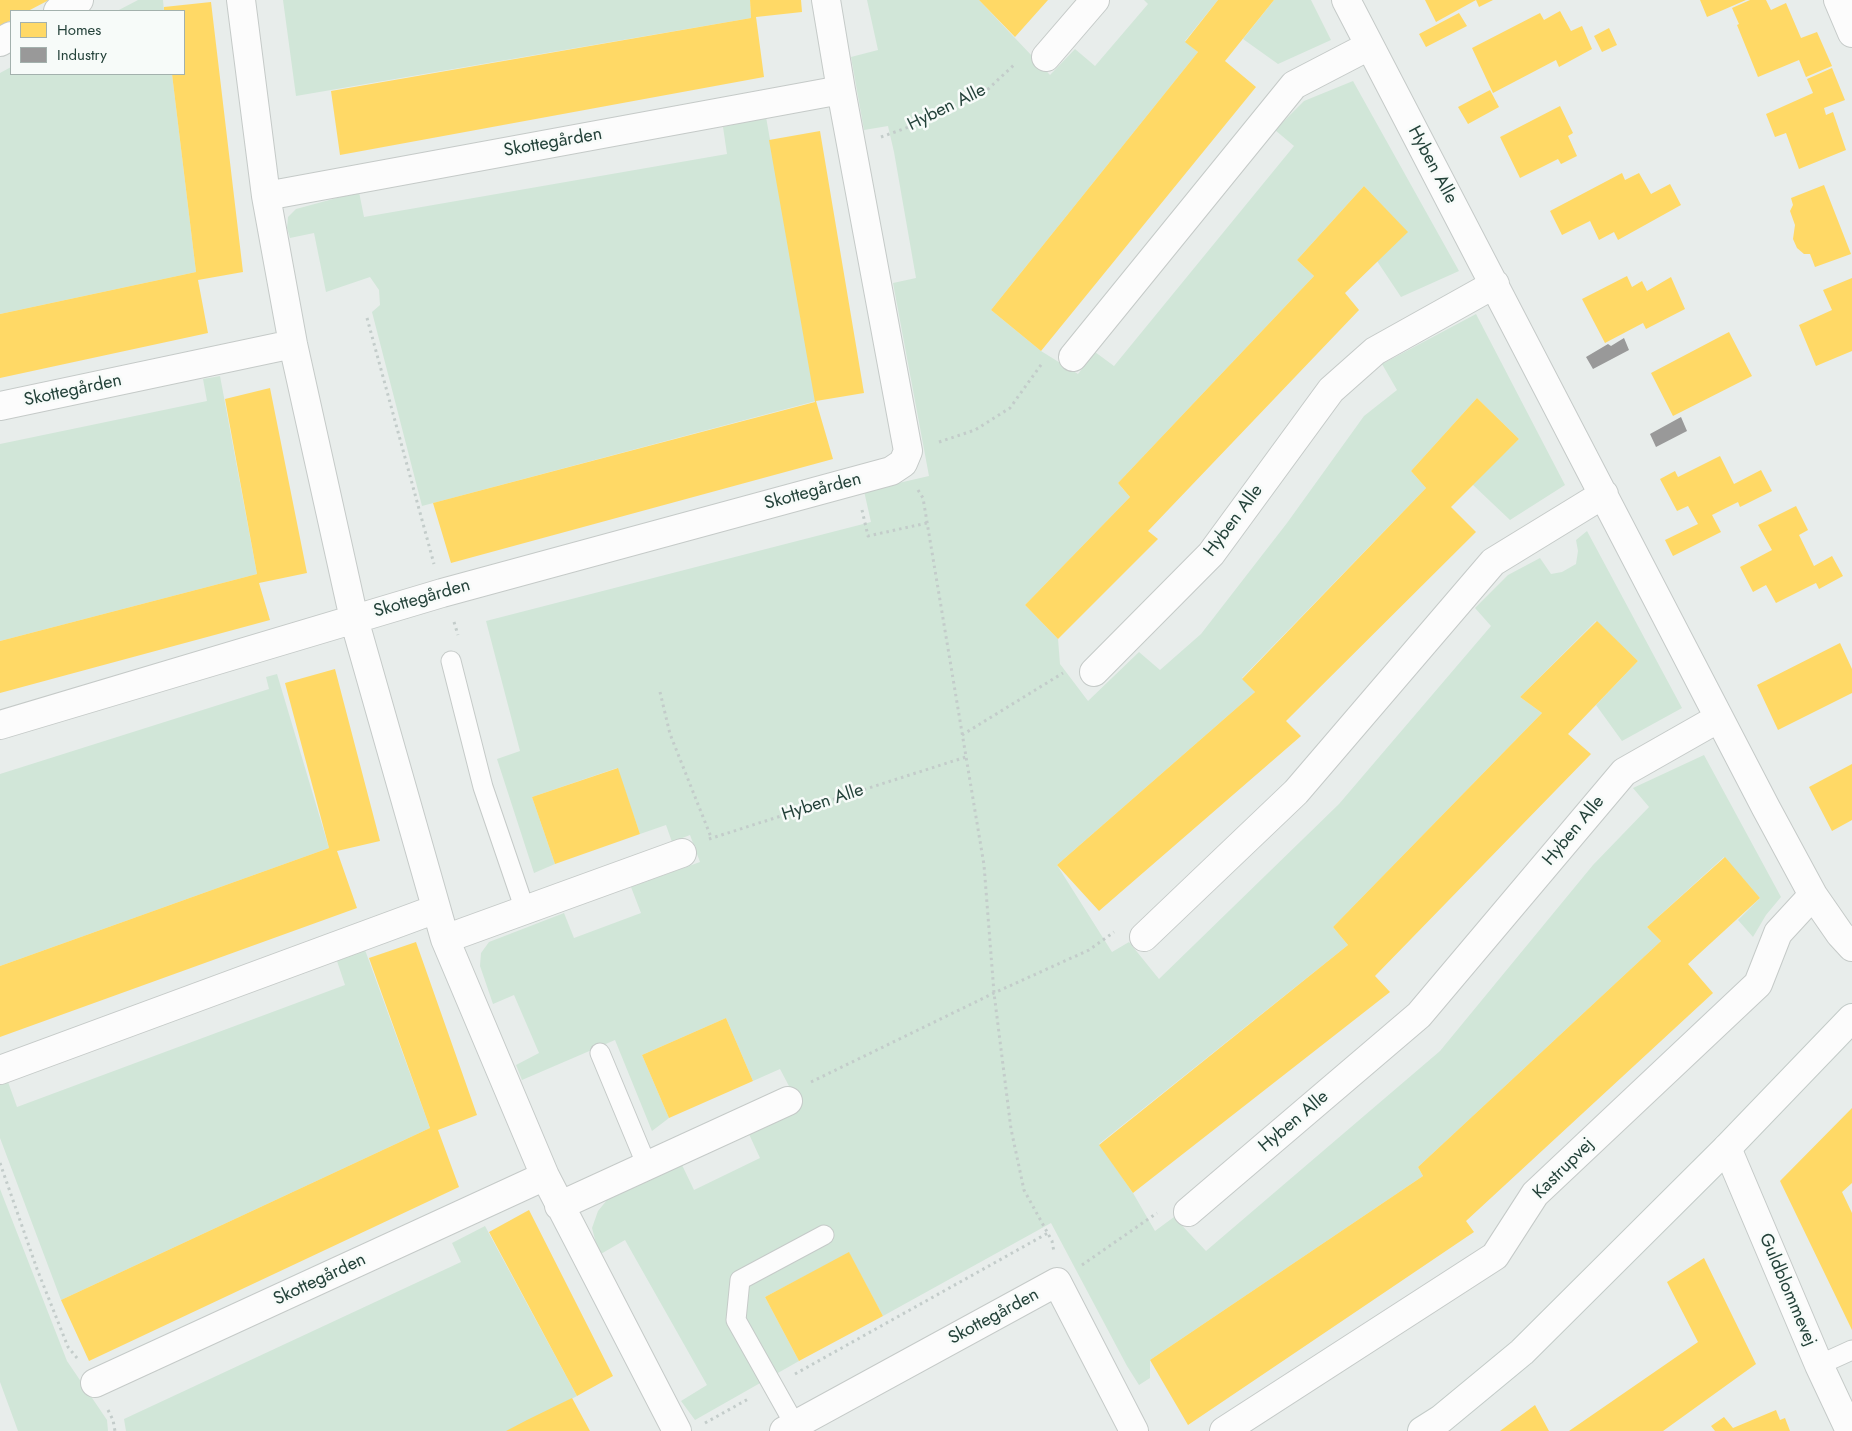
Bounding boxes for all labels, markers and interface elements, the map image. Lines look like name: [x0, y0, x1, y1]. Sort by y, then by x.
legend: [10, 10, 185, 75]
text: Homes: [57, 19, 101, 41]
text: Industry: [57, 44, 107, 66]
street label: Hyben Alle: [904, 80, 990, 136]
street label: Hyben Alle: [1403, 123, 1461, 207]
street label: Skottegården: [502, 124, 604, 162]
street label: Skottegården: [22, 370, 124, 412]
street label: Skottegården: [762, 469, 864, 515]
street label: Hyben Alle: [1200, 481, 1268, 561]
street label: Skottegården: [371, 575, 473, 623]
street label: Hyben Alle: [779, 780, 867, 826]
street label: Hyben Alle: [1539, 792, 1609, 870]
street label: Hyben Alle: [1255, 1087, 1333, 1157]
street label: Kastrupvej: [1529, 1134, 1599, 1204]
street label: Guldblommevej: [1754, 1230, 1820, 1350]
street label: Skottegården: [270, 1249, 370, 1311]
street label: Skottegården: [945, 1284, 1043, 1350]

